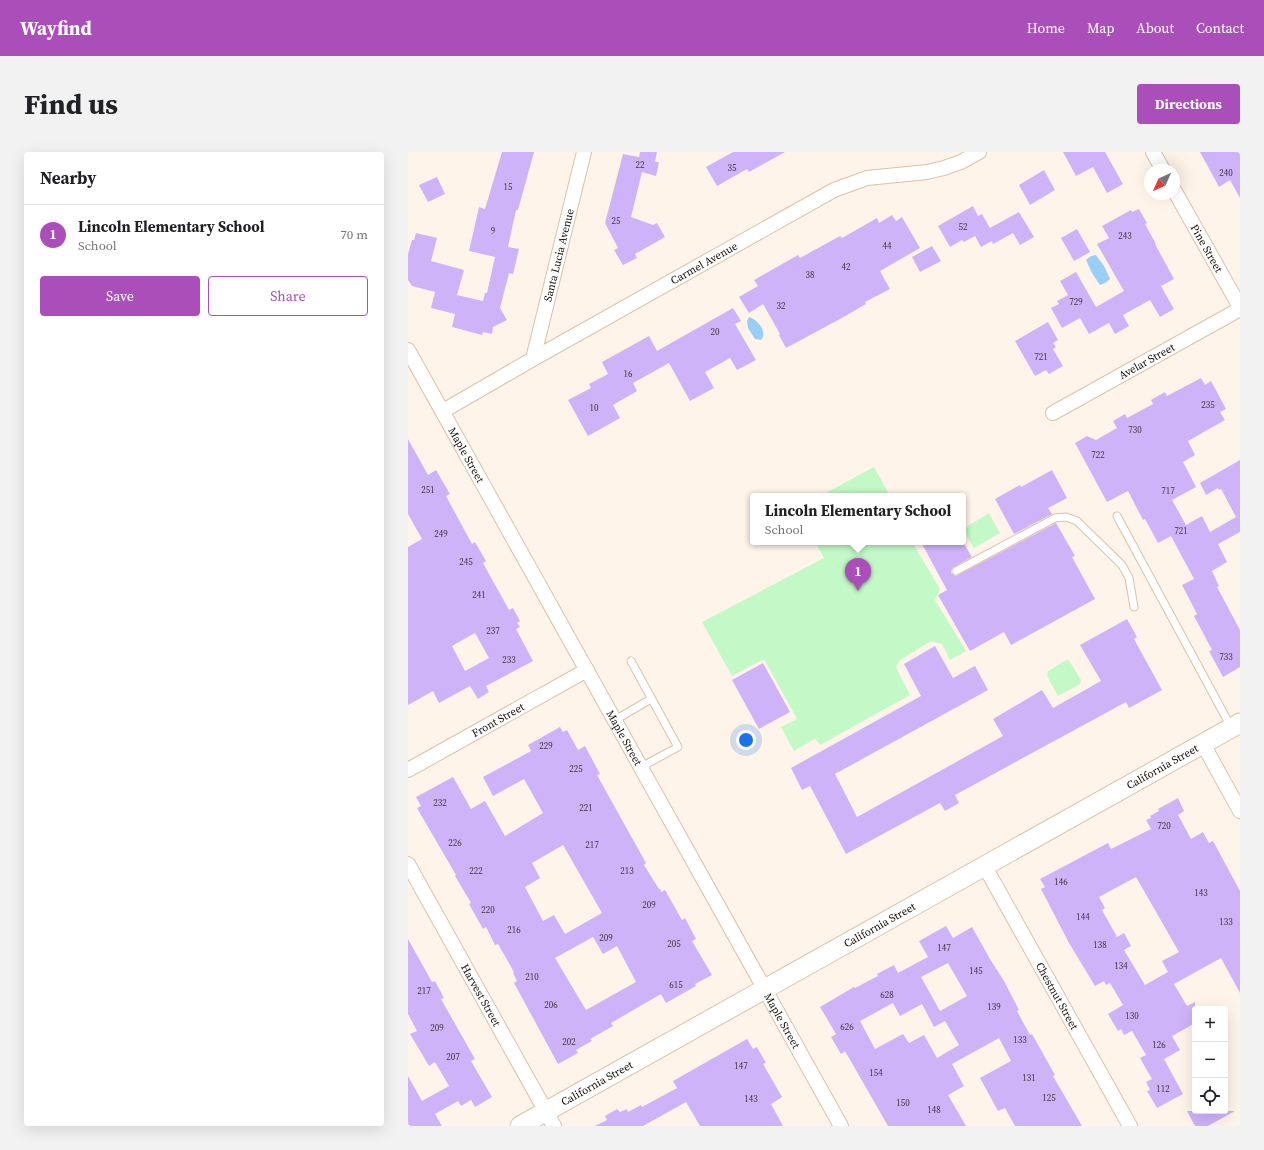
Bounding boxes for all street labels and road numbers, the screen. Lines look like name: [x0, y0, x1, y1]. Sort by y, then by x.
street label: Santa Lucia Avenue: [540, 207, 577, 303]
street label: Pine Street: [1187, 221, 1227, 276]
street label: Carmel Avenue: [668, 238, 740, 288]
street label: Avelar Street: [1116, 339, 1178, 383]
street label: Maple Street: [445, 424, 488, 486]
street label: Front Street: [469, 699, 527, 740]
street label: Maple Street: [603, 707, 646, 769]
street label: California Street: [1124, 740, 1201, 793]
street label: California Street: [841, 898, 919, 951]
street label: Chestnut Street: [1032, 959, 1082, 1033]
street label: Harvest Street: [458, 961, 505, 1029]
street label: Maple Street: [761, 990, 804, 1051]
street label: California Street: [558, 1057, 636, 1109]

